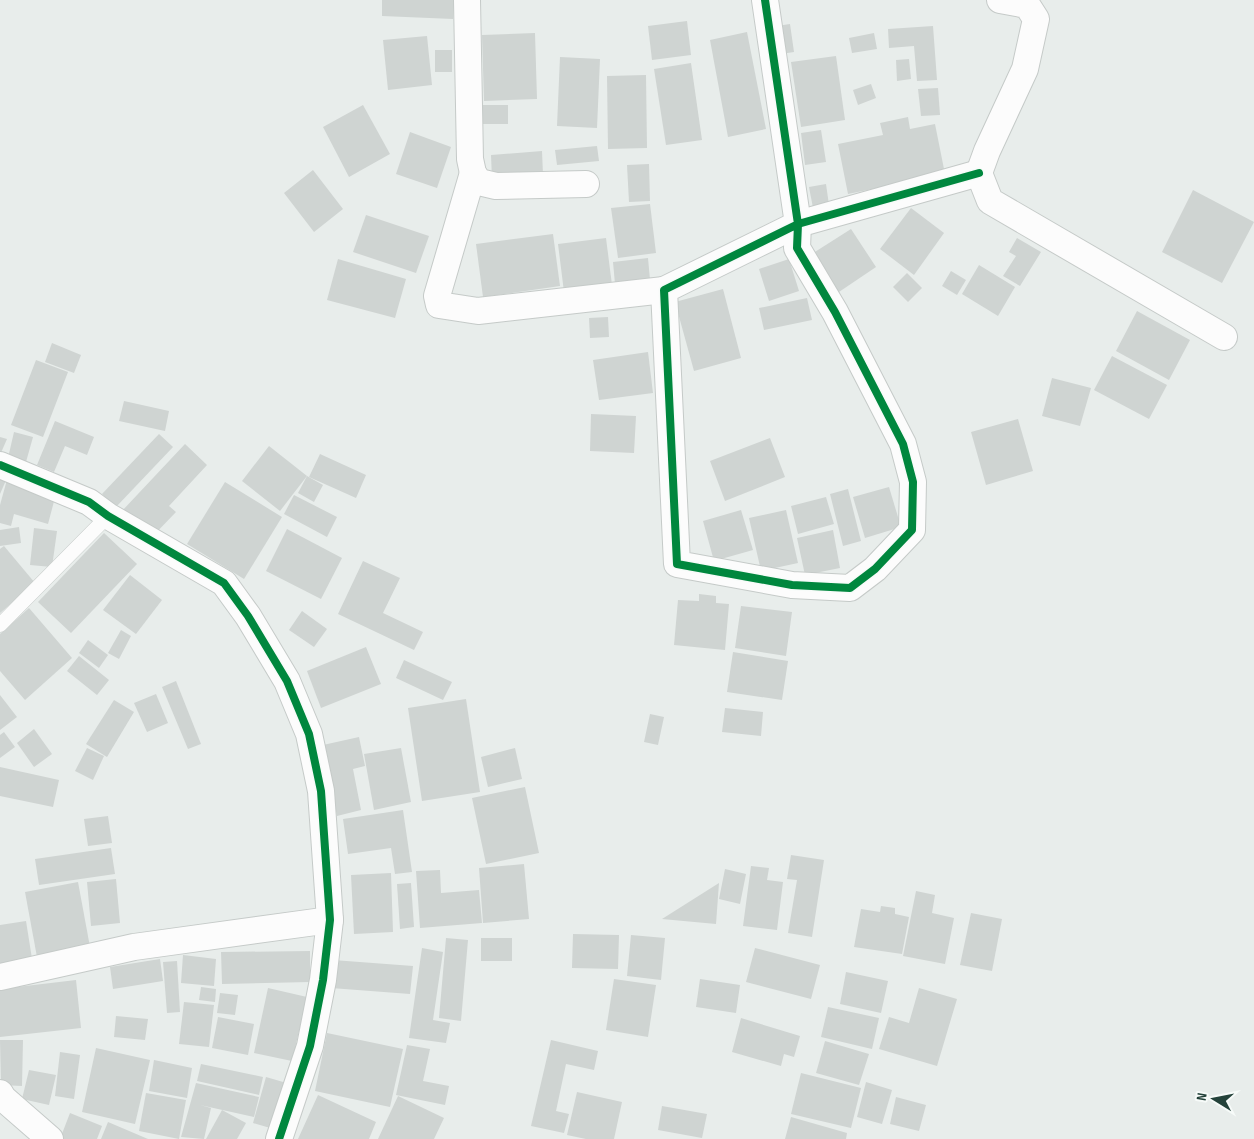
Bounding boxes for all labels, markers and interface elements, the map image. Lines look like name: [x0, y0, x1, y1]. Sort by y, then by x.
north arrow: [1189, 1074, 1239, 1124]
text: N: [1193, 1092, 1211, 1102]

